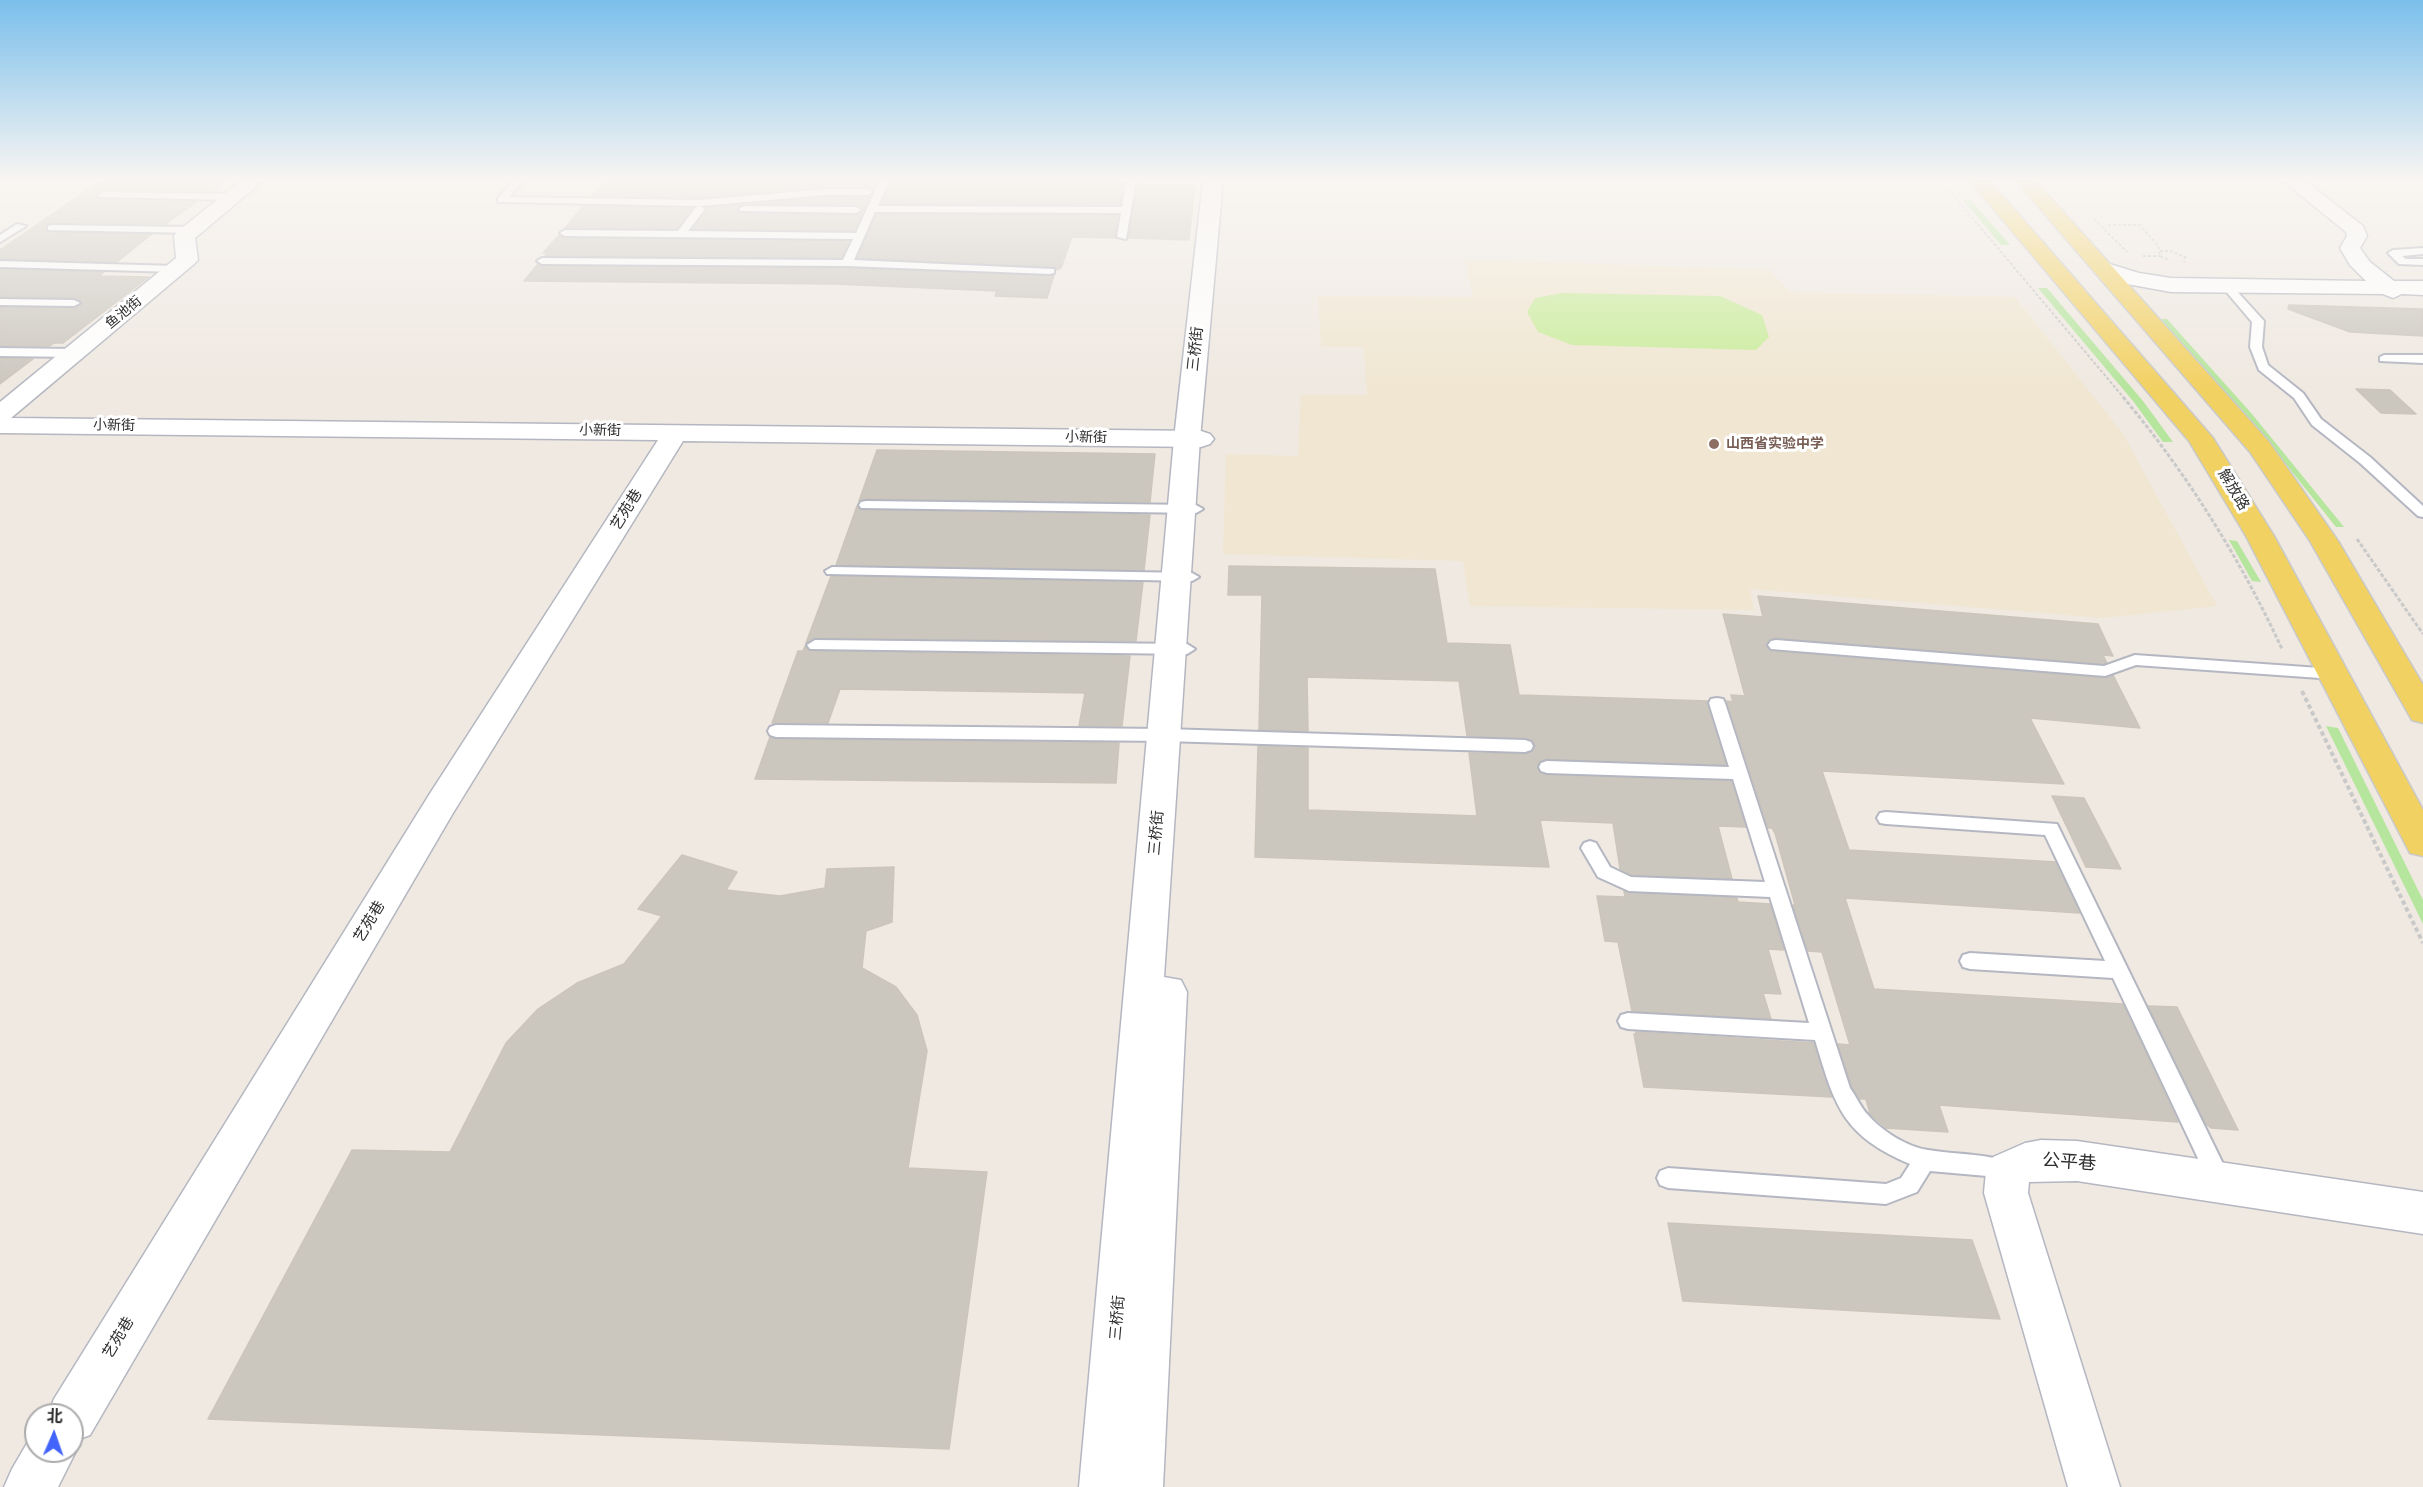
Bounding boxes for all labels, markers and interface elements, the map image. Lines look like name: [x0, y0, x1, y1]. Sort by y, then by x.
street label: 鱼池街: [103, 293, 145, 333]
street label: 三桥街: [1185, 326, 1207, 372]
street label: 小新街: [93, 417, 135, 435]
street label: 小新街: [579, 422, 621, 440]
street label: 小新街: [1065, 429, 1107, 447]
place label: 山西省实验中学: [1726, 436, 1824, 452]
marker: 山西省实验中学: [1707, 437, 1721, 451]
street label: 解放路: [2214, 466, 2252, 514]
street label: 艺苑巷: [607, 486, 647, 534]
street label: 三桥街: [1146, 810, 1168, 856]
street label: 艺苑巷: [351, 898, 389, 946]
street label: 公平巷: [2041, 1150, 2097, 1176]
street label: 三桥街: [1107, 1295, 1129, 1341]
street label: 艺苑巷: [100, 1314, 138, 1362]
north arrow: [24, 1403, 84, 1463]
text: 北: [46, 1407, 63, 1427]

